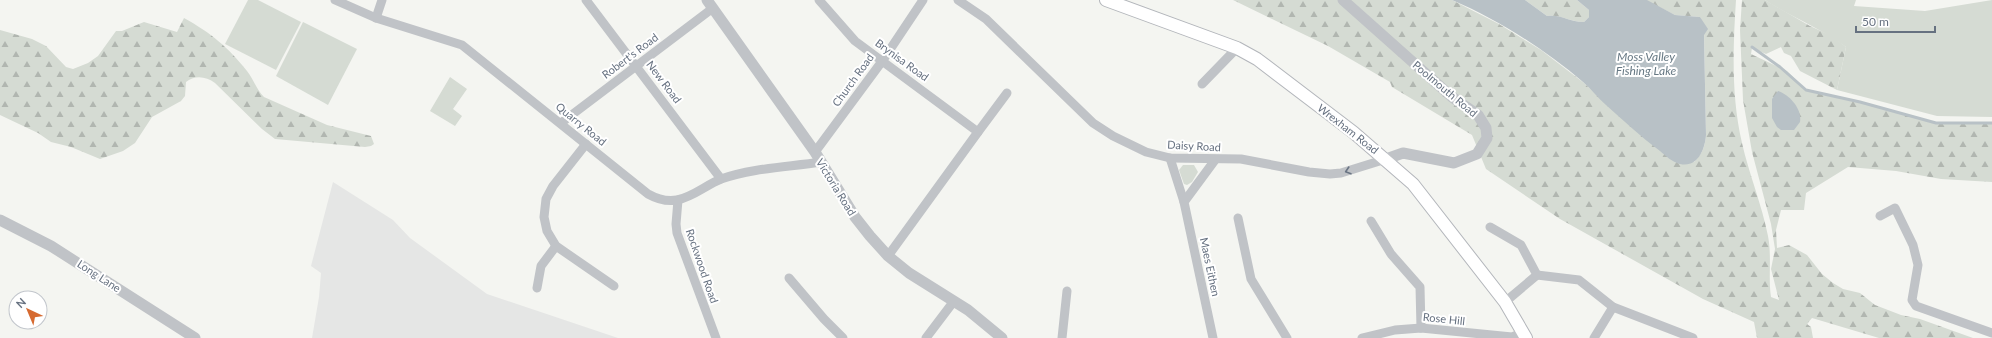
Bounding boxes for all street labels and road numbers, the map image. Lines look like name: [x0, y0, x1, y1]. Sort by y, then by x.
street label: Robert's Road: [599, 30, 660, 81]
street label: Brynisa Road: [873, 36, 932, 83]
street label: Church Road: [829, 51, 876, 109]
street label: New Road: [644, 58, 685, 105]
street label: Poolmouth Road: [1410, 58, 1480, 119]
street label: Quarry Road: [554, 99, 609, 148]
street label: Wrexham Road: [1315, 101, 1381, 156]
street label: Daisy Road: [1167, 138, 1221, 153]
street label: Victoria Road: [814, 156, 859, 218]
street label: Rockwood Road: [684, 227, 721, 305]
street label: Maes Eithen: [1198, 236, 1223, 298]
street label: Long Lane: [75, 257, 124, 295]
street label: Rose Hill: [1422, 310, 1466, 327]

